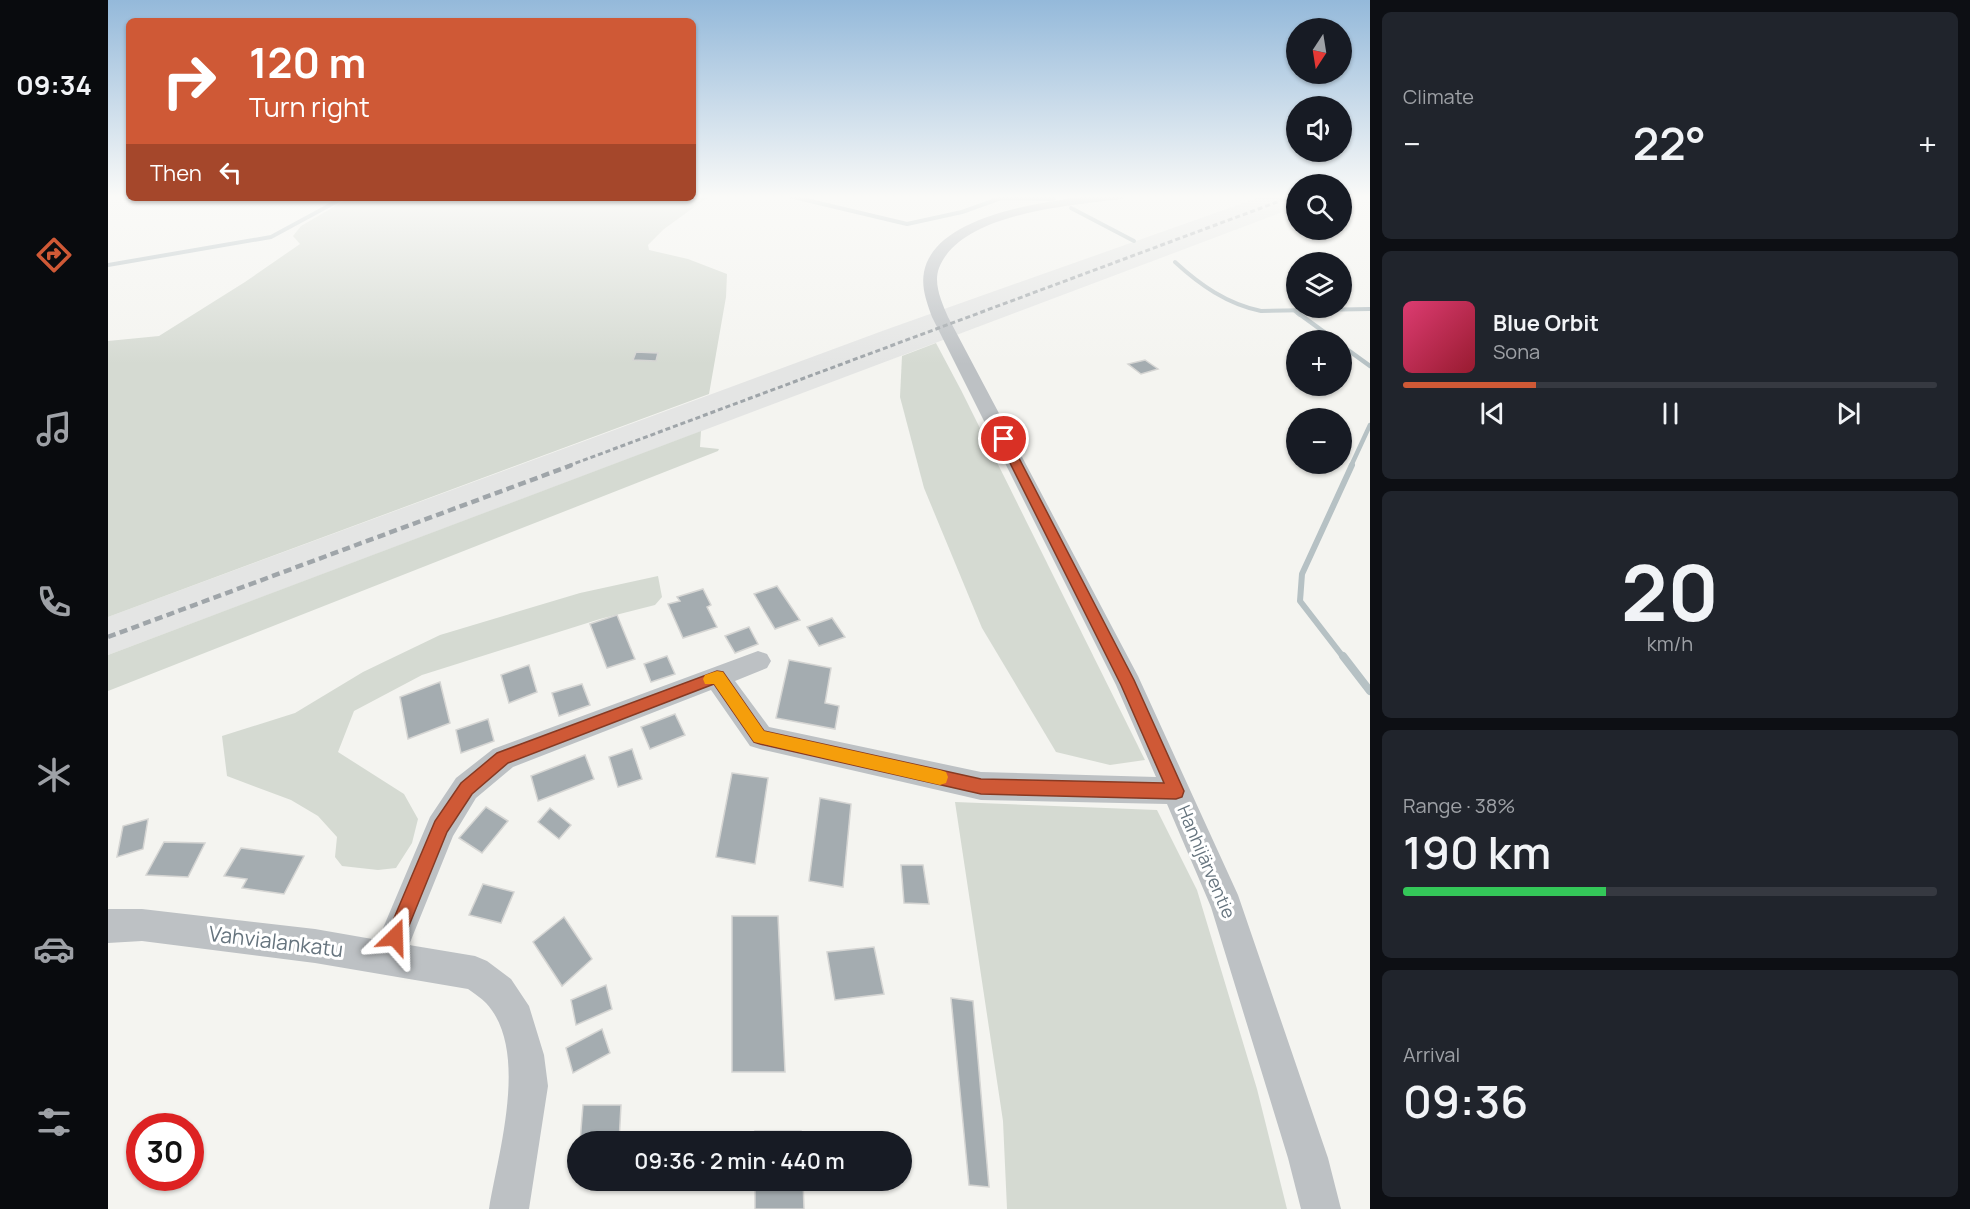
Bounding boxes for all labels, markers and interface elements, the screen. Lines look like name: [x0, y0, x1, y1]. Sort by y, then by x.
north arrow: [1286, 18, 1352, 84]
map controls: [1286, 18, 1352, 474]
text: 120 m: [249, 33, 366, 91]
icon: right: [150, 42, 228, 120]
text: 09:34: [16, 66, 92, 103]
text: Climate: [1403, 83, 1474, 110]
text: Turn right: [249, 88, 370, 125]
button: sound: [1286, 96, 1352, 162]
text: 22°: [1633, 112, 1706, 174]
text: −: [1403, 121, 1421, 166]
text: +: [1918, 121, 1937, 166]
icon: left: [214, 156, 247, 189]
text: Then: [150, 158, 202, 188]
button: search: [1286, 174, 1352, 240]
icon: directions: [33, 234, 75, 276]
button: layers: [1286, 252, 1352, 318]
text: Blue Orbit: [1493, 308, 1599, 338]
button: +: [1286, 330, 1352, 396]
text: Sona: [1493, 338, 1540, 365]
icon: previous: [1476, 397, 1509, 430]
icon: pause: [1654, 397, 1687, 430]
icon: next: [1832, 397, 1865, 430]
icon: music: [33, 408, 75, 450]
button: −: [1286, 408, 1352, 474]
pin: [978, 413, 1029, 464]
icon: arrive: [987, 422, 1020, 455]
text: 20: [1621, 538, 1719, 644]
icon: phone: [33, 581, 75, 623]
text: km/h: [1647, 630, 1693, 657]
icon: climate: [33, 754, 75, 796]
text: Range · 38%: [1403, 792, 1515, 819]
street label: Hanhijärventie: [1172, 801, 1242, 922]
text: 190 km: [1403, 821, 1551, 883]
position arrow: [363, 905, 427, 969]
street label: Vahvialankatu: [207, 919, 345, 963]
icon: car: [33, 928, 75, 970]
text: Arrival: [1403, 1041, 1460, 1068]
text: 09:36: [1403, 1070, 1528, 1132]
icon: filters: [33, 1101, 75, 1143]
speed limit sign: 30: [126, 1113, 204, 1191]
text: 09:36 · 2 min · 440 m: [634, 1146, 845, 1176]

